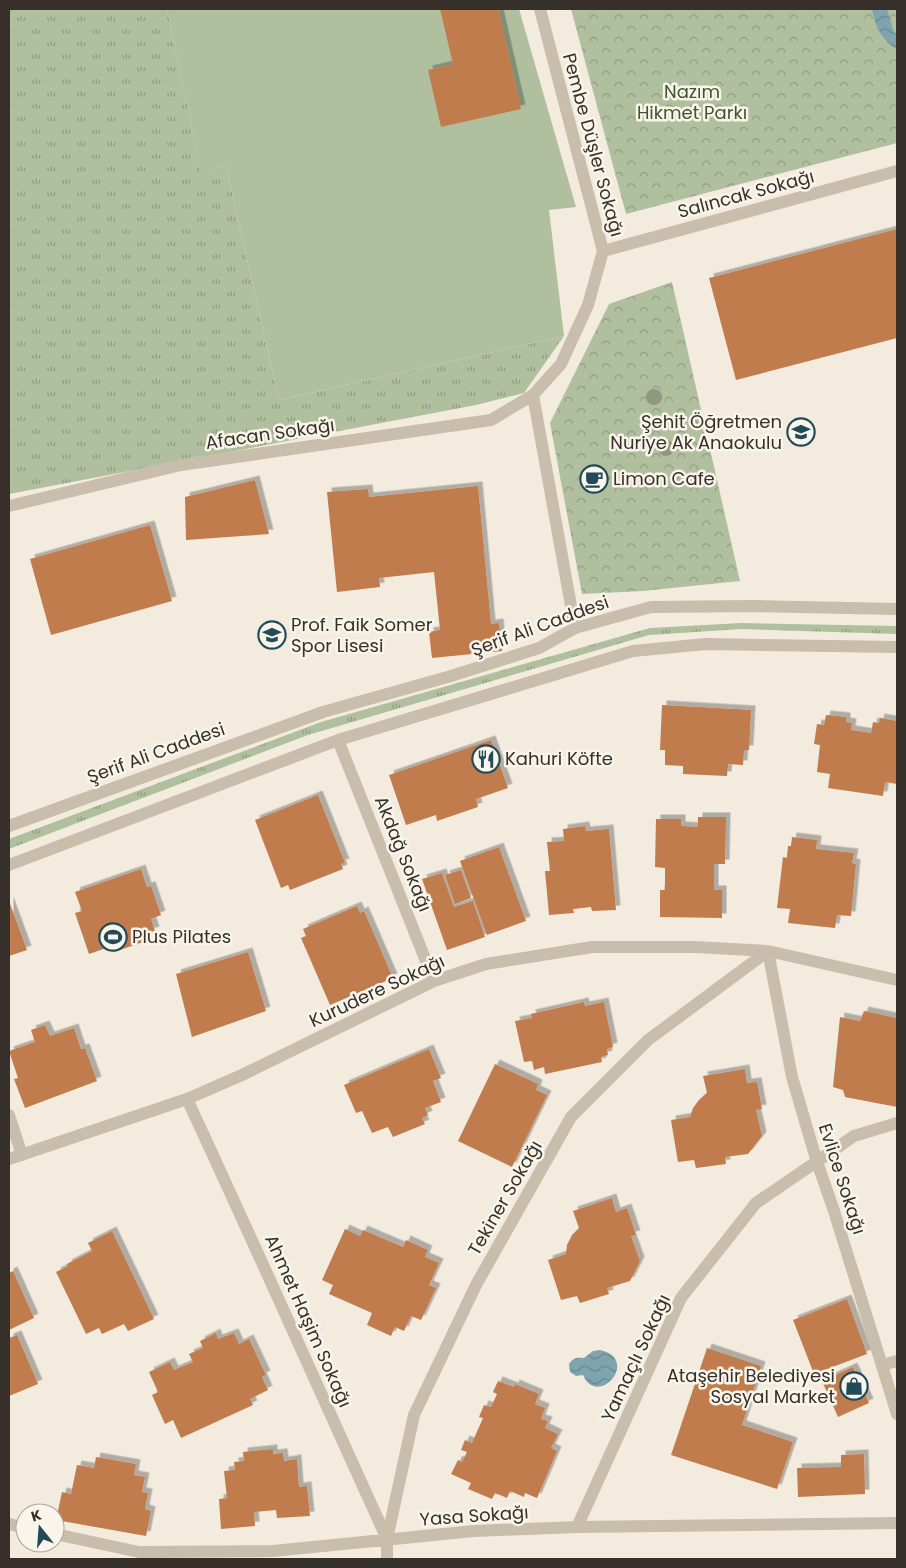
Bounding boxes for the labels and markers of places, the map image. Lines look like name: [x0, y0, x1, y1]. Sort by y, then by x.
place label: Şehit Öğretmen Nuriye Ak Anaokulu: [610, 409, 782, 455]
school or university icon: Şehit Öğretmen Nuriye Ak Anaokulu: [786, 417, 816, 447]
cafe icon: Limon Cafe: [579, 464, 609, 494]
place label: Limon Cafe: [613, 466, 715, 491]
place label: Prof. Faik Somer Spor Lisesi: [291, 612, 433, 658]
school or university icon: Prof. Faik Somer Spor Lisesi: [257, 620, 287, 650]
restaurant icon: Kahuri Köfte: [471, 744, 501, 774]
place label: Kahuri Köfte: [505, 746, 613, 771]
sports icon: Plus Pilates: [98, 922, 128, 952]
place label: Plus Pilates: [132, 924, 231, 949]
place label: Ataşehir Belediyesi Sosyal Market: [667, 1363, 835, 1409]
shop icon: Ataşehir Belediyesi Sosyal Market: [839, 1371, 869, 1401]

